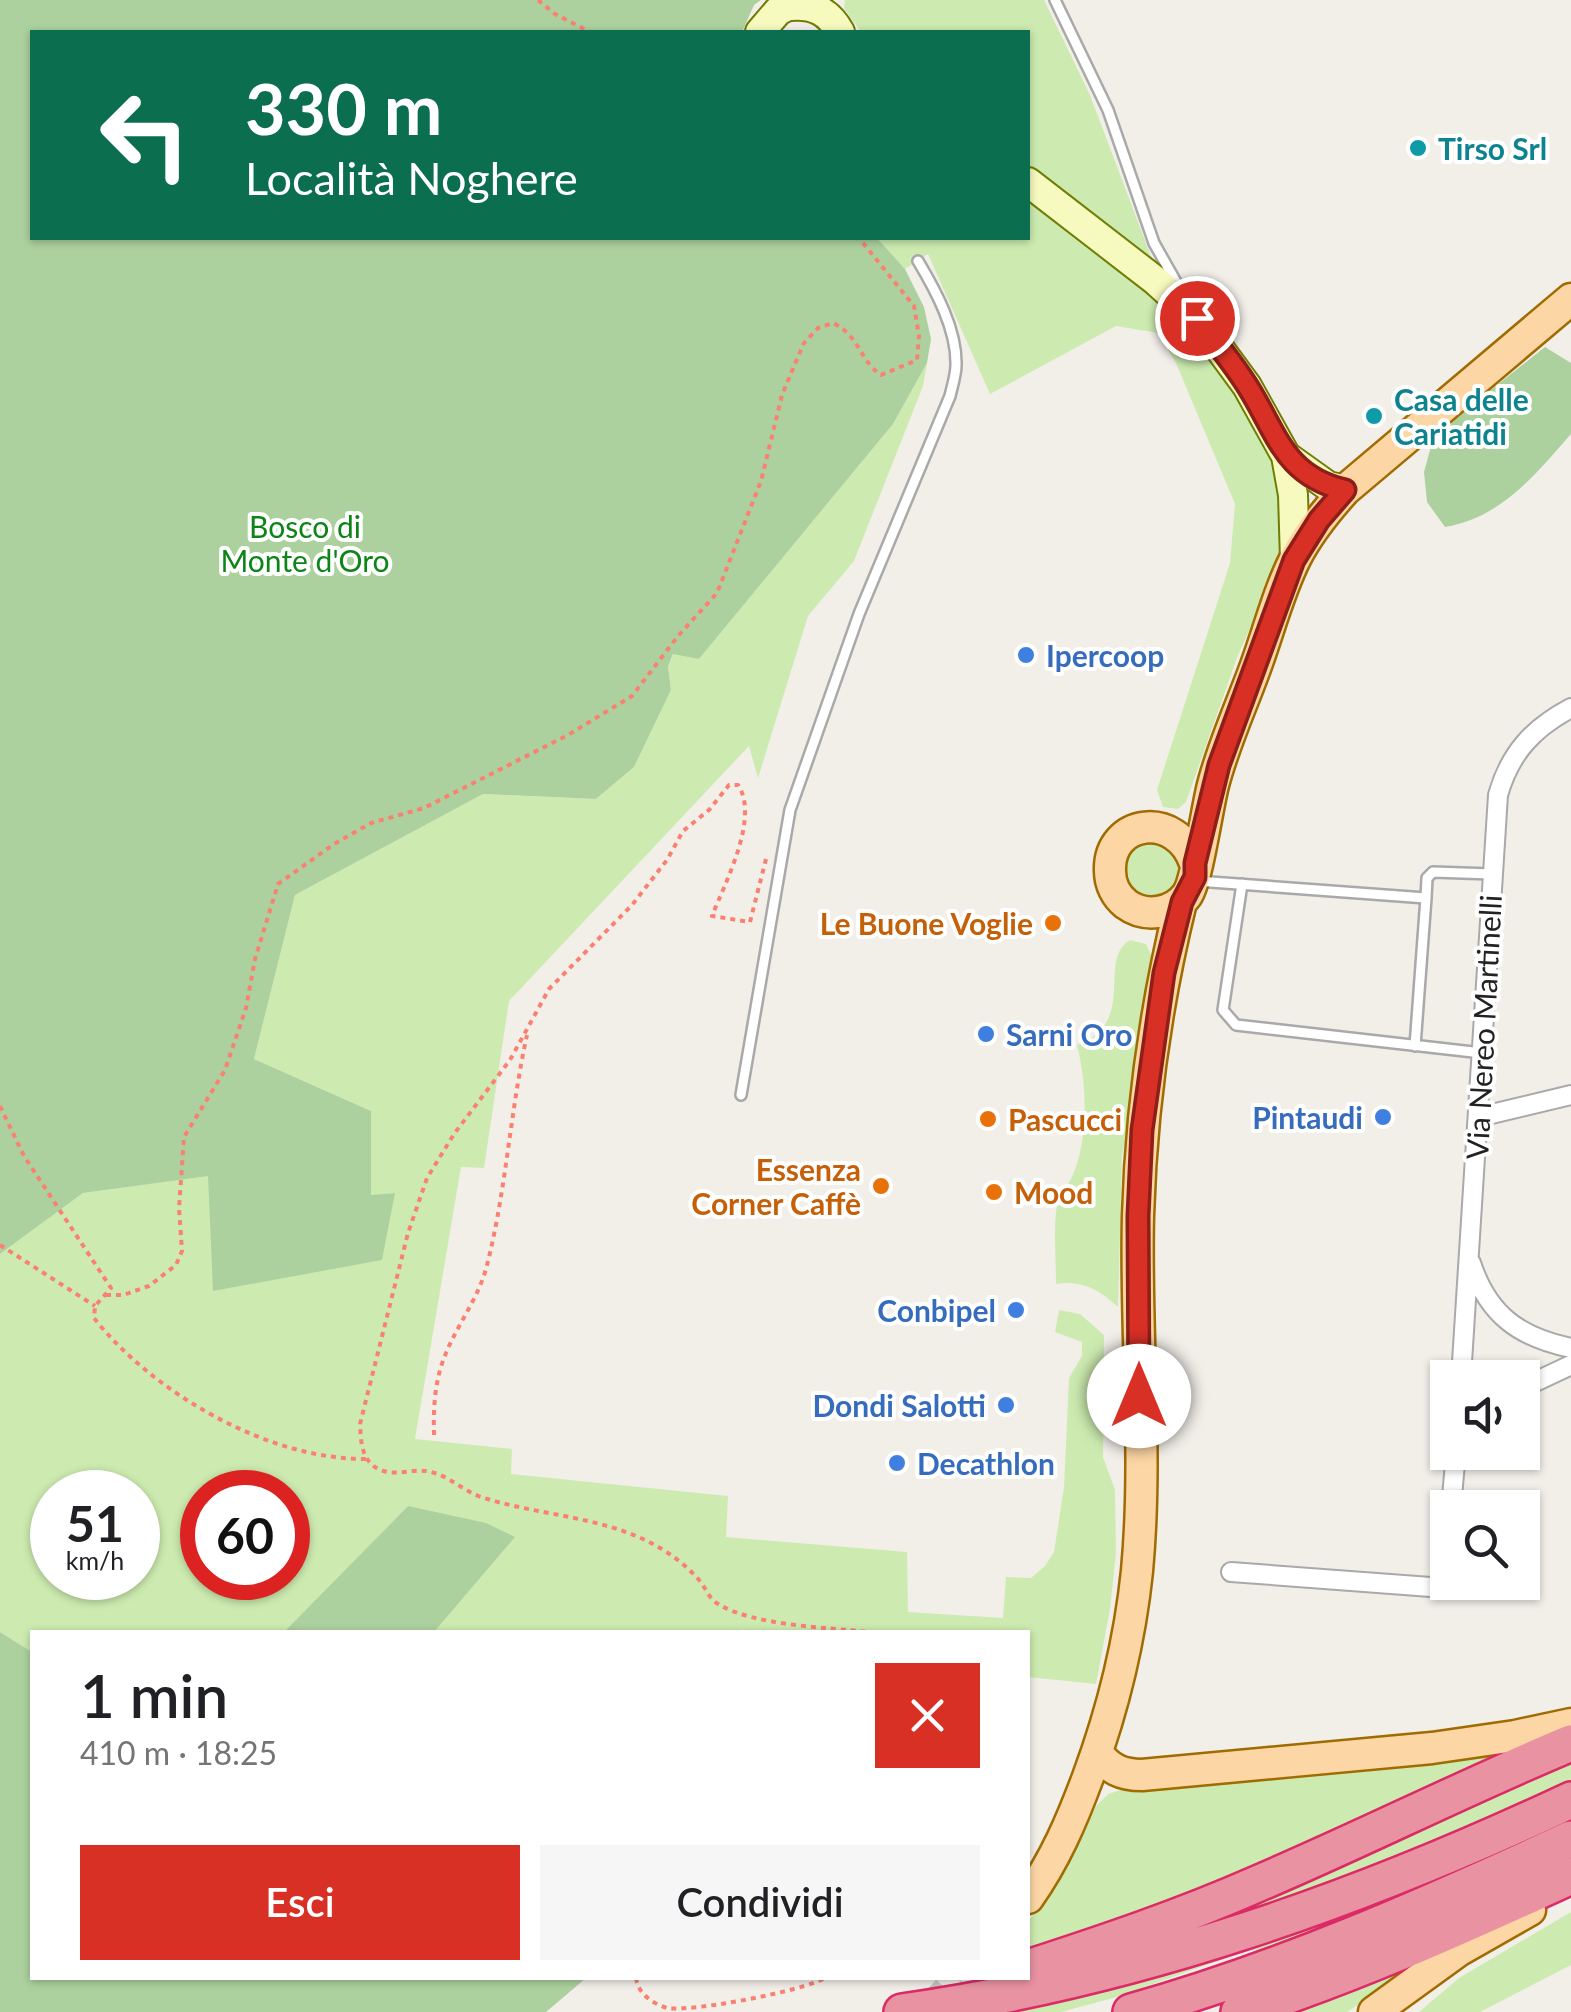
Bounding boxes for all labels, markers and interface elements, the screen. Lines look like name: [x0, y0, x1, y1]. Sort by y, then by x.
text: 330 m: [245, 66, 442, 150]
icon: left: [80, 70, 210, 200]
place label: Tirso Srl: [1438, 130, 1547, 166]
marker: Tirso Srl: [1407, 137, 1429, 159]
text: Località Noghere: [245, 151, 578, 205]
pin: [1155, 276, 1240, 361]
icon: arrive: [1170, 291, 1225, 346]
place label: Casa delle Cariatidi: [1394, 381, 1529, 451]
marker: Casa delle Cariatidi: [1363, 405, 1385, 427]
park label: Bosco di Monte d'Oro: [220, 508, 390, 578]
place label: Ipercoop: [1046, 637, 1164, 673]
marker: Ipercoop: [1015, 644, 1037, 666]
street label: Via Nereo Martinelli: [1458, 894, 1508, 1160]
place label: Le Buone Voglie: [820, 905, 1033, 941]
marker: Le Buone Voglie: [1042, 912, 1064, 934]
place label: Sarni Oro: [1006, 1016, 1132, 1052]
marker: Sarni Oro: [975, 1023, 997, 1045]
place label: Pintaudi: [1252, 1099, 1363, 1135]
place label: Pascucci: [1008, 1101, 1122, 1137]
marker: Pintaudi: [1372, 1106, 1394, 1128]
marker: Pascucci: [977, 1108, 999, 1130]
place label: Essenza Corner Caffè: [691, 1151, 861, 1221]
place label: Mood: [1014, 1174, 1093, 1210]
marker: Essenza Corner Caffè: [870, 1175, 892, 1197]
marker: Mood: [983, 1181, 1005, 1203]
place label: Conbipel: [877, 1292, 996, 1328]
marker: Conbipel: [1005, 1299, 1027, 1321]
position arrow: [1087, 1344, 1191, 1448]
map controls: [1430, 1360, 1540, 1600]
button: sound: [1430, 1360, 1540, 1470]
place label: Dondi Salotti: [812, 1387, 986, 1423]
marker: Dondi Salotti: [995, 1394, 1017, 1416]
place label: Decathlon: [917, 1445, 1055, 1481]
marker: Decathlon: [886, 1452, 908, 1474]
speed limit sign: 60: [180, 1470, 310, 1600]
button: search: [1430, 1490, 1540, 1600]
text: 51: [66, 1493, 124, 1553]
text: km/h: [66, 1545, 124, 1575]
text: 1 min: [80, 1659, 228, 1731]
button: close: [875, 1663, 980, 1768]
text: 410 m · 18:25: [80, 1733, 277, 1772]
button: Esci: [80, 1845, 520, 1960]
button: Condividi: [540, 1845, 980, 1960]

